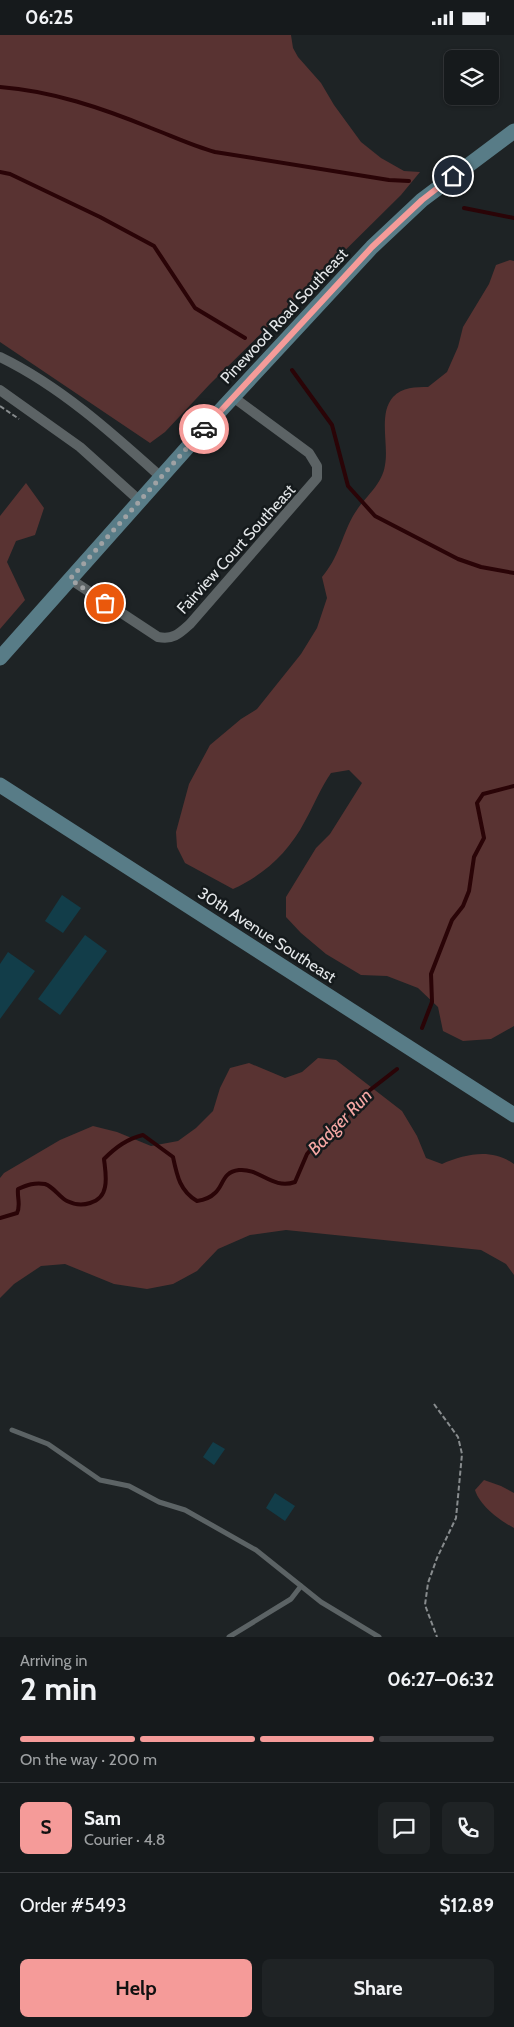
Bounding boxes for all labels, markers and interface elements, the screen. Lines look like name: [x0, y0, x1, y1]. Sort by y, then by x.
text: 06:25: [25, 6, 74, 29]
map controls: [444, 50, 499, 105]
button: layers: [444, 50, 499, 105]
pin: [432, 155, 474, 197]
icon: home: [439, 162, 467, 190]
street label: Pinewood Road Southeast: [216, 244, 352, 388]
courier: [179, 404, 229, 454]
icon: car: [190, 415, 218, 443]
street label: Fairview Court Southeast: [173, 480, 300, 618]
pin: [84, 582, 126, 624]
icon: bag: [91, 589, 119, 617]
street label: 30th Avenue Southeast: [195, 883, 340, 987]
water label: Badger Run: [303, 1085, 377, 1159]
text: Arriving in: [20, 1651, 87, 1670]
text: 06:27–06:32: [387, 1668, 494, 1691]
text: 2 min: [20, 1669, 97, 1708]
text: On the way · 200 m: [20, 1750, 157, 1769]
button: chat: [378, 1802, 430, 1854]
button: phone: [442, 1802, 494, 1854]
text: Sam: [84, 1807, 121, 1830]
text: S: [40, 1816, 52, 1839]
text: Courier · 4.8: [84, 1830, 166, 1849]
text: Order #5493: [20, 1894, 127, 1917]
text: $12.89: [440, 1894, 494, 1917]
button: Help: [20, 1959, 252, 2017]
button: Share: [262, 1959, 494, 2017]

